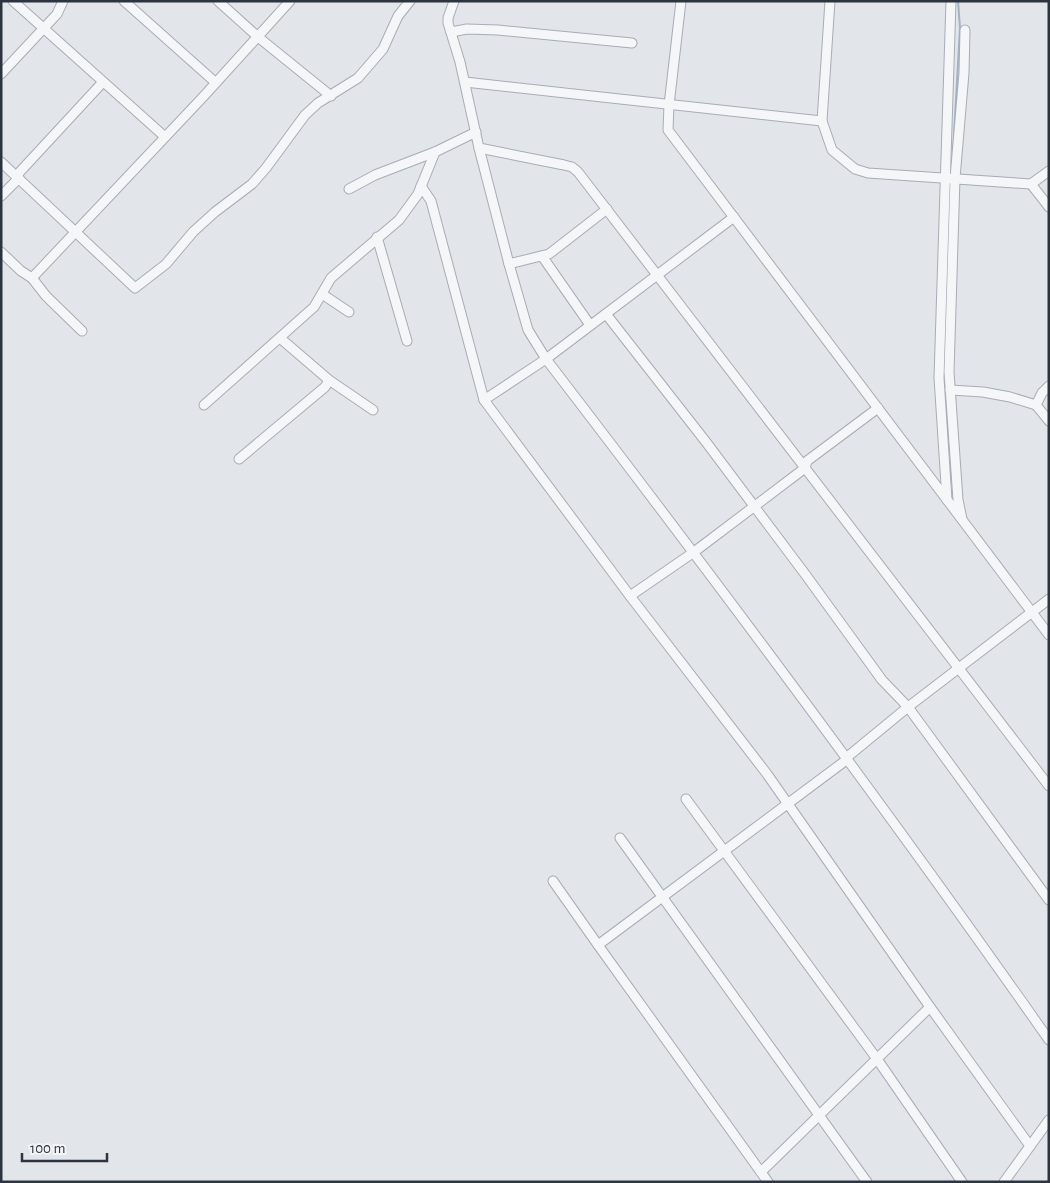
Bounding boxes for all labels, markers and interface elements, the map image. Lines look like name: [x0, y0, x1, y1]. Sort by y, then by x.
scale bar: [22, 1130, 108, 1162]
text: 100 m: [30, 1141, 65, 1156]

